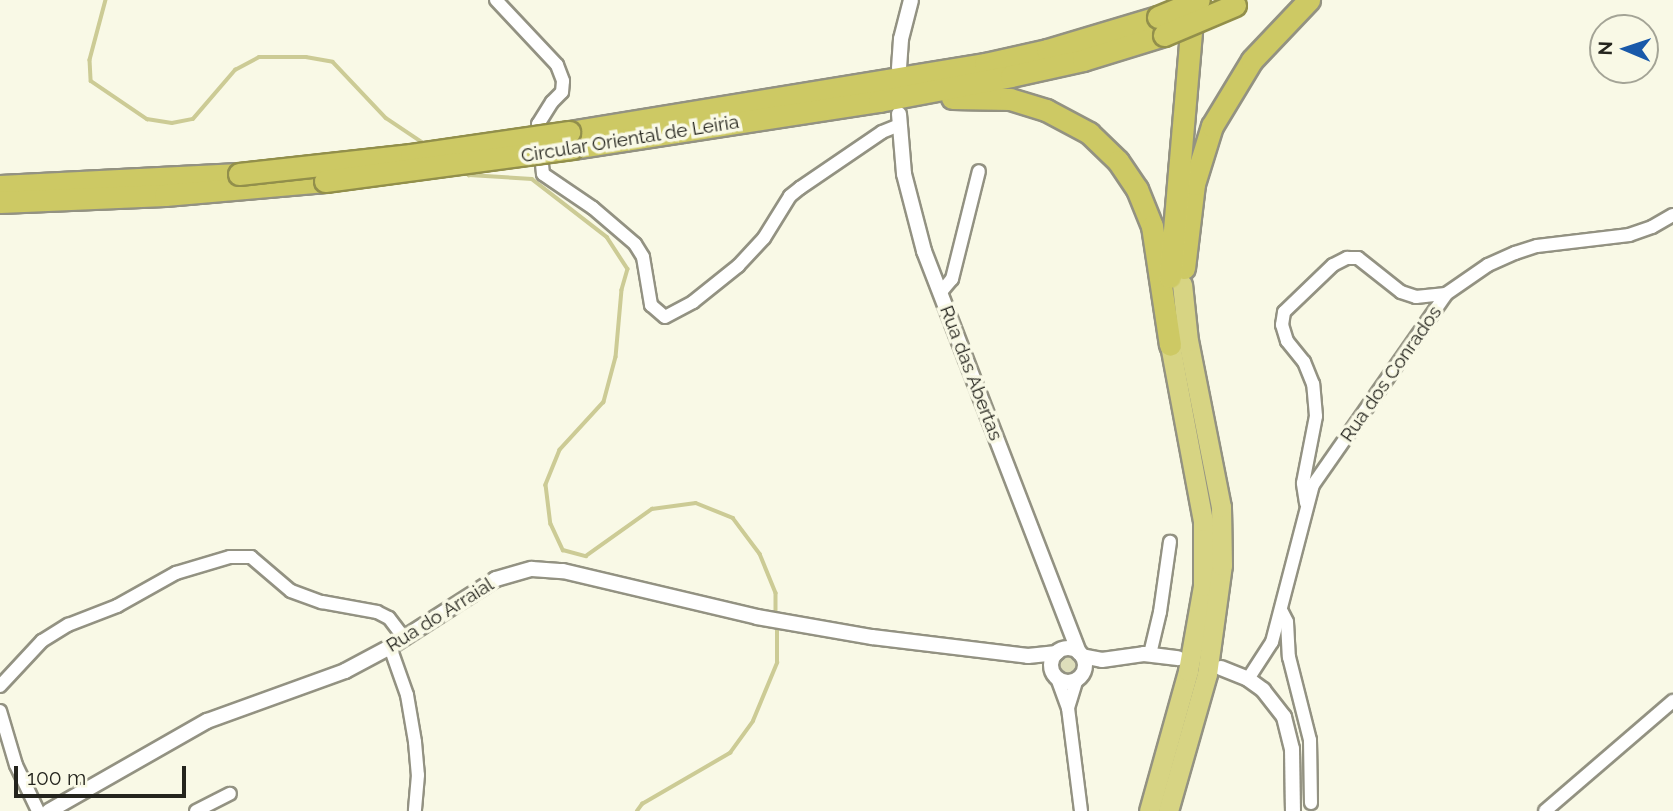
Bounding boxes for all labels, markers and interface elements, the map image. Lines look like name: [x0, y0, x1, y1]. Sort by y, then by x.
north arrow: [1589, 14, 1659, 84]
text: N: [1594, 41, 1616, 56]
street label: Circular Oriental de Leiria: [519, 110, 741, 168]
street label: Rua das Abertas: [935, 302, 1007, 444]
street label: Rua dos Conrados: [1336, 302, 1446, 446]
street label: Rua do Arraial: [382, 573, 498, 657]
scale bar: [18, 752, 189, 796]
text: 100 m: [27, 765, 86, 790]

